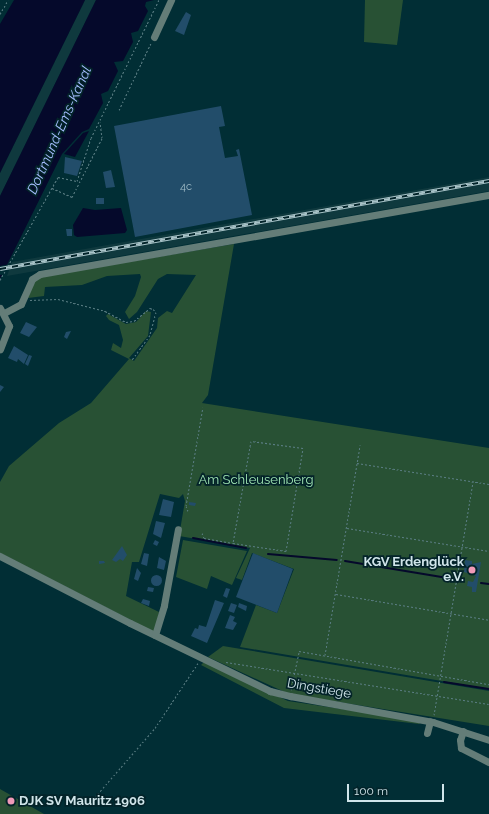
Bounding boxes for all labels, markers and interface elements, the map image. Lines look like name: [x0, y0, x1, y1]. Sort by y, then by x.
water label: Dortmund-Ems-Kanal: [23, 63, 95, 197]
house number: 4c: [180, 180, 192, 194]
park label: Am Schleusenberg: [198, 472, 314, 488]
place label: KGV Erdenglück e.V.: [363, 555, 464, 586]
marker: KGV Erdenglück e.V.: [467, 565, 477, 575]
street label: Dingstiege: [286, 676, 352, 702]
scale bar: [349, 776, 446, 802]
text: 100 m: [354, 784, 388, 798]
place label: DJK SV Mauritz 1906: [19, 793, 145, 809]
marker: DJK SV Mauritz 1906: [6, 796, 16, 806]

